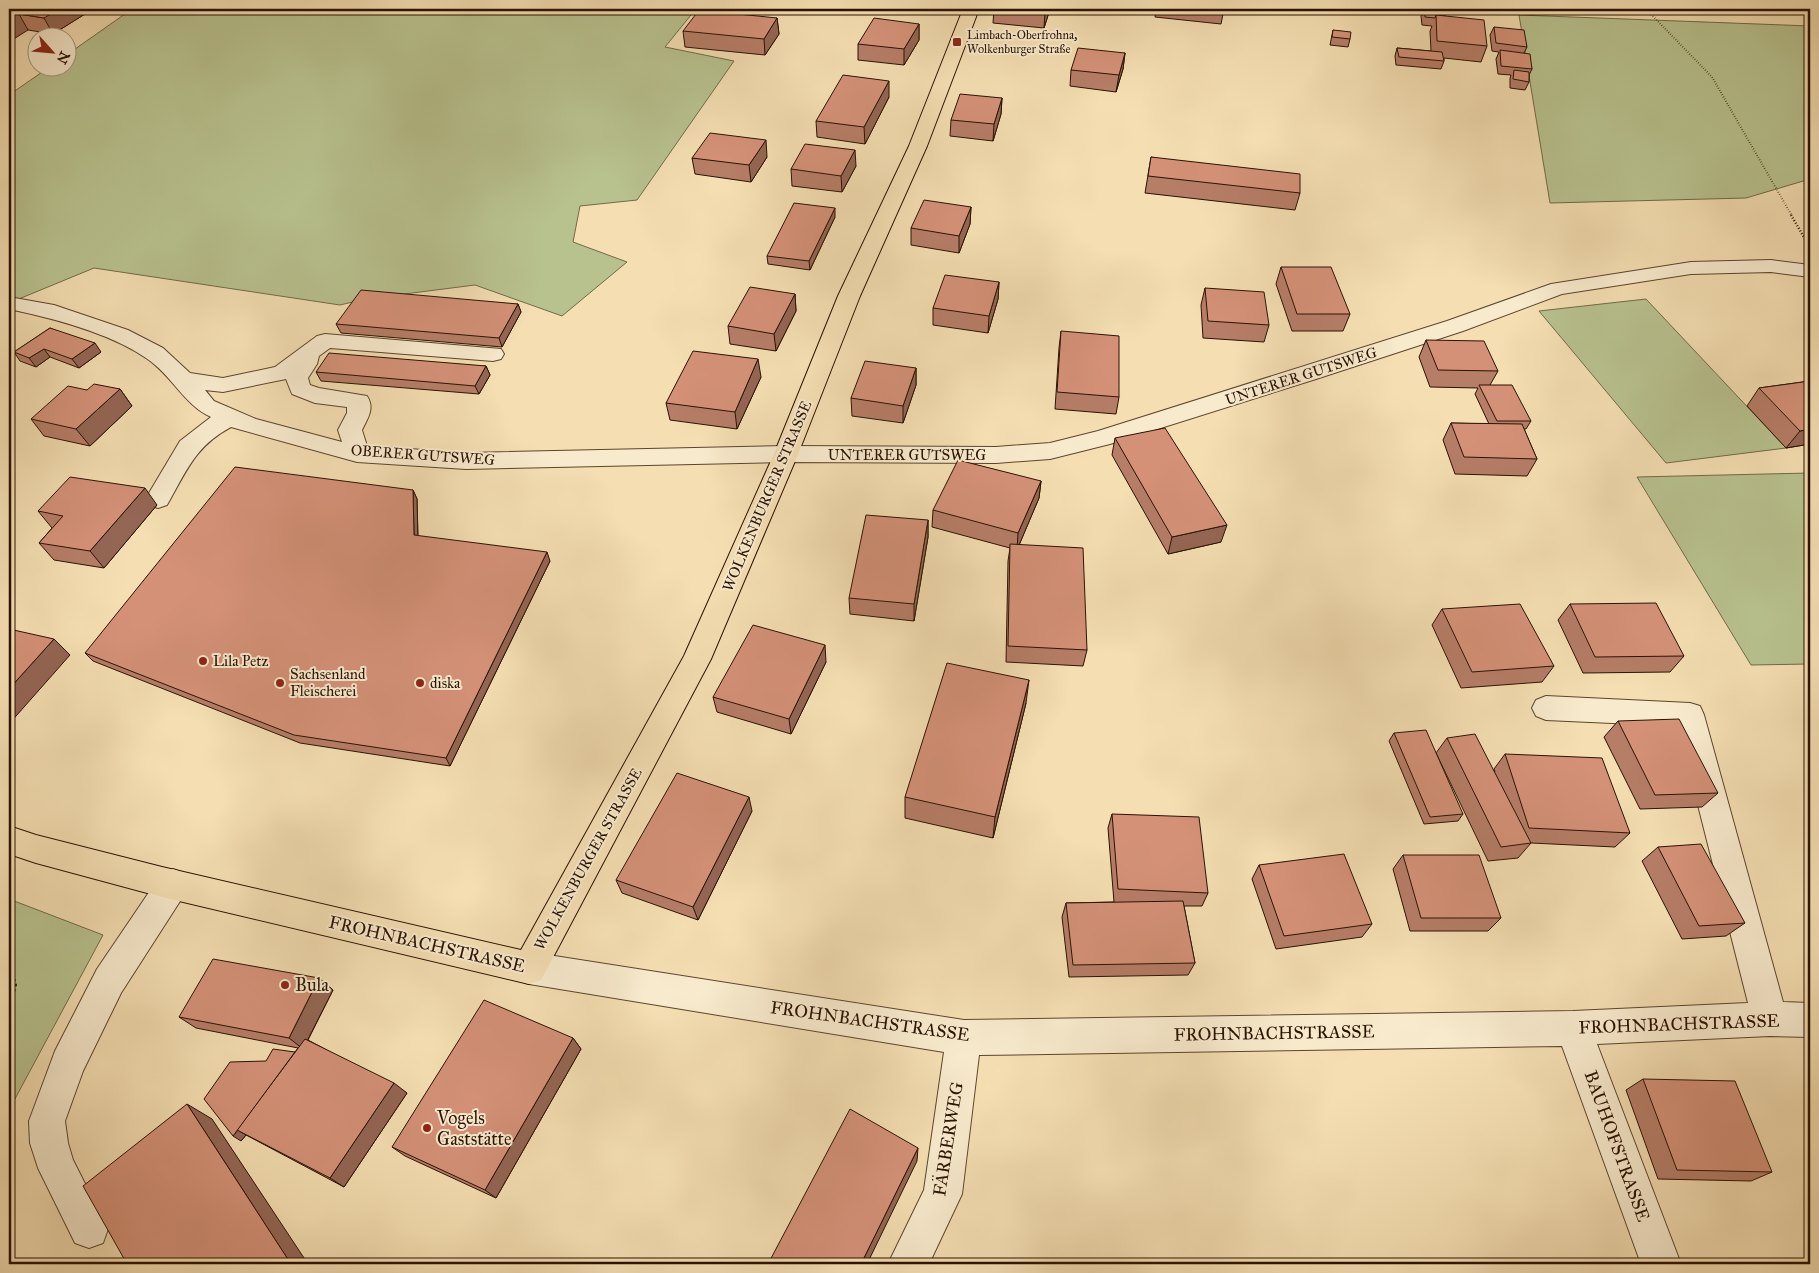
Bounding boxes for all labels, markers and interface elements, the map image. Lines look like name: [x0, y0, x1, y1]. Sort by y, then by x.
north arrow: [28, 28, 78, 78]
place label: Limbach-Oberfrohna, Wolkenburger Straße: [967, 28, 1077, 57]
marker: Limbach-Oberfrohna, Wolkenburger Straße: [951, 36, 963, 48]
text: N: [53, 49, 73, 67]
street label: UNTERER GUTSWEG: [1223, 343, 1379, 409]
street label: WOLKENBURGER STRASSE: [719, 398, 816, 594]
street label: OBERER GUTSWEG: [350, 441, 496, 469]
street label: UNTERER GUTSWEG: [828, 446, 986, 464]
place label: Lila Petz: [213, 652, 269, 670]
marker: Lila Petz: [197, 655, 209, 667]
place label: Sachsenland Fleischerei: [290, 665, 366, 700]
place label: diska: [430, 674, 461, 692]
marker: Sachsenland Fleischerei: [274, 677, 286, 689]
marker: diska: [414, 677, 426, 689]
street label: WOLKENBURGER STRASSE: [530, 765, 646, 953]
street label: FROHNBACHSTRASSE: [327, 911, 527, 977]
place label: Bula: [295, 974, 329, 996]
marker: Bula: [279, 979, 291, 991]
street label: FROHNBACHSTRASSE: [769, 996, 971, 1046]
street label: FROHNBACHSTRASSE: [1578, 1009, 1780, 1038]
street label: FROHNBACHSTRASSE: [1173, 1020, 1375, 1046]
street label: BAUHOFSTRASSE: [1579, 1067, 1655, 1225]
street label: FÄRBERWEG: [928, 1080, 968, 1198]
place label: Vogels Gaststätte: [436, 1107, 511, 1150]
marker: Vogels Gaststätte: [421, 1122, 433, 1134]

